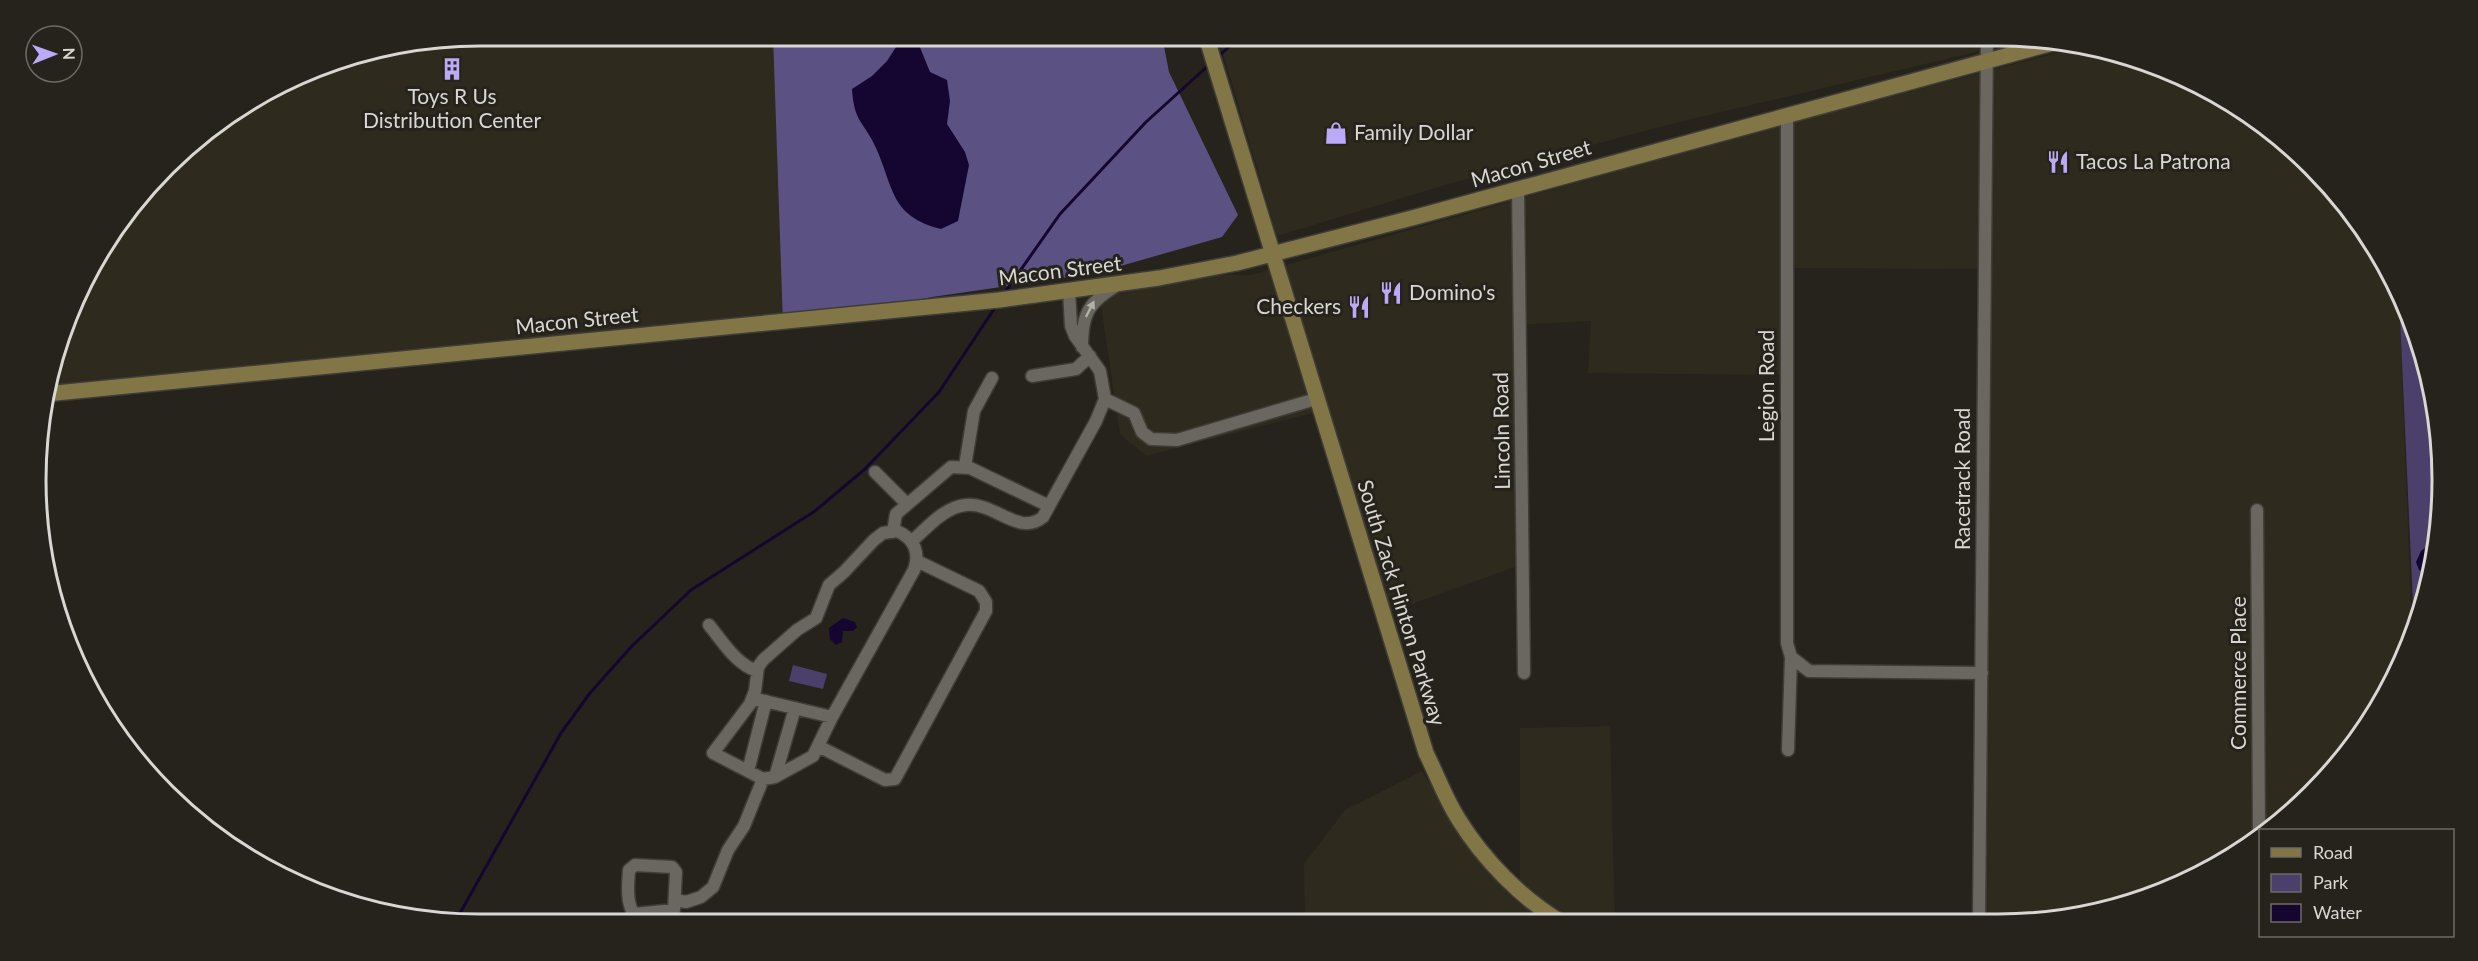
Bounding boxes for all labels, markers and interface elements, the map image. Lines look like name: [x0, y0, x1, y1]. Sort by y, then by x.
north arrow: [24, 24, 84, 84]
text: N: [60, 47, 79, 60]
building icon: Toys R Us Distribution Center: [439, 56, 465, 82]
place label: Toys R Us Distribution Center: [363, 83, 541, 132]
place label: Family Dollar: [1354, 119, 1474, 144]
shop icon: Family Dollar: [1323, 120, 1349, 146]
street label: Macon Street: [1468, 133, 1594, 192]
place label: Tacos La Patrona: [2076, 148, 2231, 173]
restaurant icon: Tacos La Patrona: [2045, 149, 2071, 175]
street label: Macon Street: [997, 250, 1123, 289]
place label: Domino's: [1409, 279, 1495, 304]
restaurant icon: Domino's: [1378, 280, 1404, 306]
place label: Checkers: [1256, 293, 1341, 318]
restaurant icon: Checkers: [1346, 294, 1372, 320]
street label: Macon Street: [514, 301, 640, 338]
one-way arrow: [1085, 301, 1094, 318]
street label: Legion Road: [1753, 330, 1778, 442]
street label: Lincoln Road: [1487, 372, 1514, 490]
street label: Racetrack Road: [1949, 408, 1974, 550]
street label: South Zack Hinton Parkway: [1353, 476, 1452, 729]
street label: Commerce Place: [2225, 596, 2250, 750]
legend: [2259, 829, 2454, 937]
text: Road: [2313, 841, 2353, 863]
text: Park: [2313, 871, 2349, 893]
text: Water: [2313, 901, 2362, 923]

